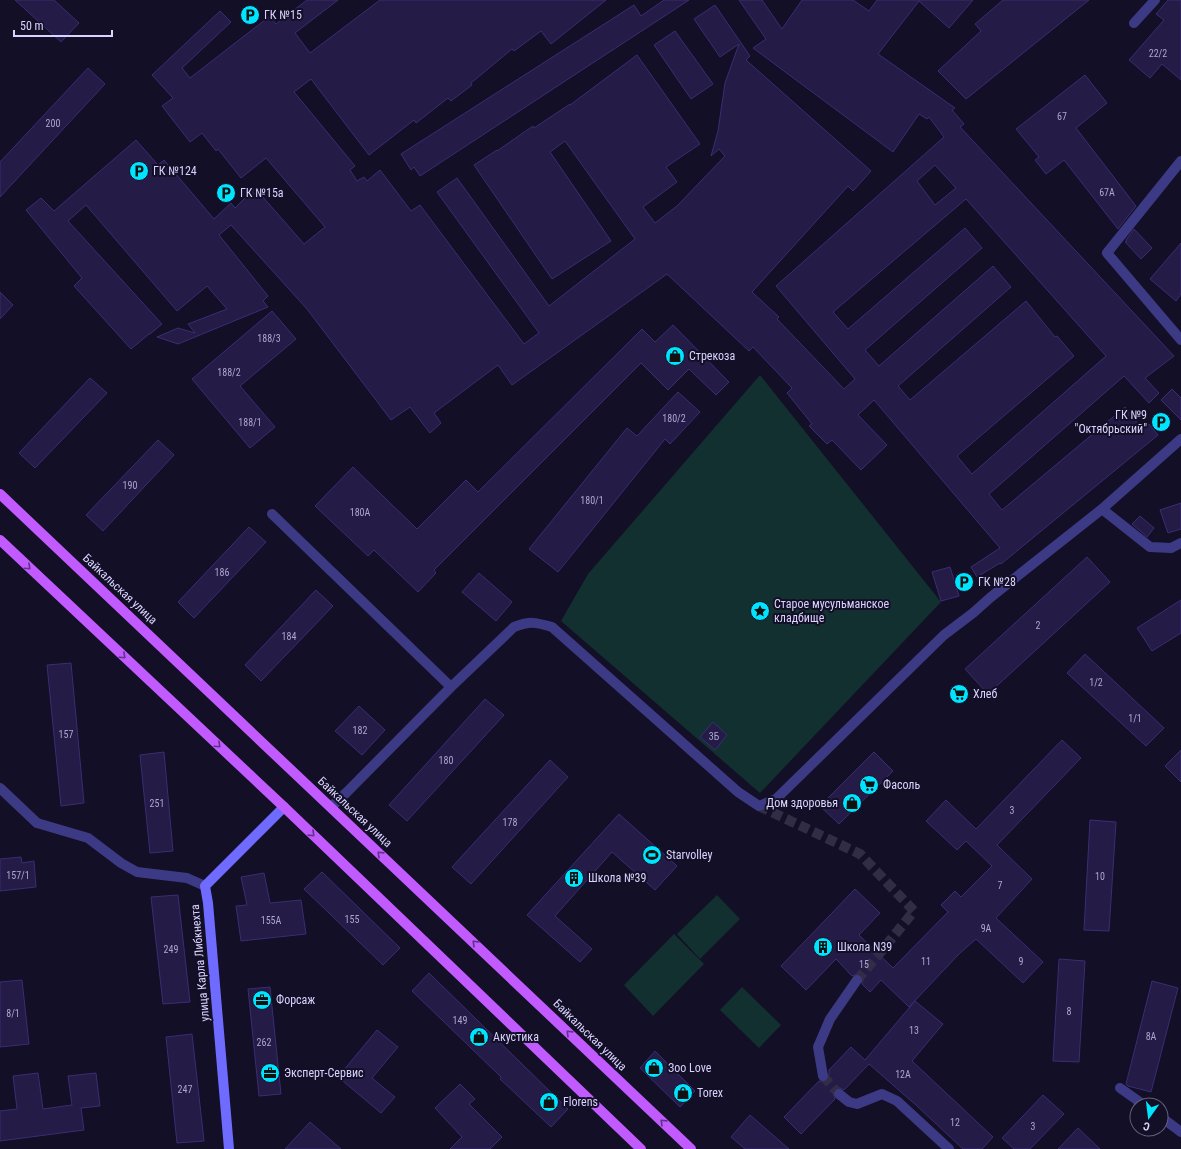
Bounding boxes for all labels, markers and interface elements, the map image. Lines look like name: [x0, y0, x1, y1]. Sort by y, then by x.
parking icon: ГК №15: [239, 4, 261, 26]
place label: ГК №15: [264, 8, 302, 22]
scale bar: [14, 12, 112, 38]
text: 50 m: [20, 19, 44, 33]
house number: 22/2: [1149, 48, 1167, 59]
house number: 67: [1057, 111, 1067, 122]
house number: 200: [46, 118, 60, 129]
parking icon: ГК №124: [128, 160, 150, 182]
place label: ГК №124: [153, 164, 197, 178]
parking icon: ГК №15а: [215, 182, 237, 204]
place label: ГК №15а: [240, 186, 284, 200]
house number: 67А: [1099, 187, 1115, 198]
house number: 188/3: [257, 333, 281, 344]
shop icon: Стрекоза: [664, 345, 686, 367]
place label: Стрекоза: [689, 349, 735, 363]
house number: 188/2: [217, 367, 241, 378]
place label: ГК №9 "Октябрьский": [1075, 408, 1147, 436]
parking icon: ГК №9 "Октябрьский": [1150, 411, 1172, 433]
house number: 180/2: [662, 413, 686, 424]
house number: 188/1: [238, 417, 262, 428]
house number: 190: [123, 480, 137, 491]
house number: 180/1: [580, 495, 604, 506]
house number: 180А: [350, 507, 371, 518]
street label: Байкальская улица: [80, 551, 160, 627]
one-way arrow: [24, 562, 31, 569]
house number: 186: [215, 567, 229, 578]
parking icon: ГК №28: [953, 571, 975, 593]
place label: ГК №28: [978, 575, 1016, 589]
place label: Старое мусульманское кладбище: [774, 597, 890, 625]
place icon: Старое мусульманское кладбище: [749, 600, 771, 622]
house number: 2: [1036, 620, 1041, 631]
house number: 184: [282, 631, 296, 642]
one-way arrow: [118, 651, 126, 658]
house number: 1/2: [1089, 677, 1103, 688]
supermarket icon: Хлеб: [948, 683, 970, 705]
place label: Хлеб: [973, 687, 997, 701]
house number: 1/1: [1128, 713, 1142, 724]
house number: 182: [353, 725, 367, 736]
house number: 157: [59, 729, 73, 740]
house number: 3Б: [709, 731, 720, 742]
one-way arrow: [213, 740, 221, 747]
house number: 180: [439, 755, 453, 766]
street label: Байкальская улица: [315, 774, 395, 850]
supermarket icon: Фасоль: [858, 774, 880, 796]
place label: Фасоль: [883, 778, 920, 792]
shop icon: Дом здоровья: [841, 792, 863, 814]
place label: Дом здоровья: [766, 796, 838, 810]
house number: 251: [150, 798, 164, 809]
house number: 3: [1010, 805, 1015, 816]
house number: 178: [503, 817, 517, 828]
one-way arrow: [308, 829, 315, 836]
sports icon: Starvolley: [641, 844, 663, 866]
place label: Starvolley: [666, 848, 712, 862]
one-way arrow: [377, 851, 385, 858]
building icon: Школа №39: [563, 867, 585, 889]
house number: 157/1: [6, 870, 30, 881]
place label: Школа №39: [588, 871, 647, 885]
house number: 10: [1095, 871, 1105, 882]
house number: 7: [998, 880, 1003, 891]
street label: улица Карла Либкнехта: [188, 904, 212, 1022]
house number: 155: [345, 914, 359, 925]
house number: 155А: [261, 915, 282, 926]
house number: 9А: [981, 923, 992, 934]
building icon: Школа N39: [812, 936, 834, 958]
one-way arrow: [472, 940, 480, 948]
place label: Школа N39: [837, 940, 892, 954]
house number: 249: [164, 944, 178, 955]
house number: 11: [921, 956, 931, 967]
house number: 9: [1019, 956, 1024, 967]
house number: 15: [859, 959, 869, 970]
office icon: Форсаж: [251, 989, 273, 1011]
place label: Форсаж: [276, 993, 315, 1007]
street label: Байкальская улица: [550, 996, 630, 1074]
house number: 8: [1067, 1006, 1072, 1017]
house number: 8/1: [6, 1008, 20, 1019]
house number: 149: [453, 1015, 467, 1026]
house number: 13: [909, 1025, 919, 1036]
shop icon: Акустика: [468, 1026, 490, 1048]
place label: Акустика: [493, 1030, 539, 1044]
one-way arrow: [566, 1030, 574, 1037]
house number: 8А: [1146, 1031, 1157, 1042]
house number: 262: [257, 1037, 271, 1048]
shop icon: Зоо Love: [643, 1057, 665, 1079]
place label: Зоо Love: [668, 1061, 712, 1075]
office icon: Эксперт-Сервис: [259, 1062, 281, 1084]
place label: Эксперт-Сервис: [284, 1066, 364, 1080]
house number: 12А: [895, 1069, 911, 1080]
shop icon: Torex: [672, 1082, 694, 1104]
house number: 247: [178, 1084, 192, 1095]
place label: Torex: [697, 1086, 723, 1100]
shop icon: Florens: [538, 1091, 560, 1113]
place label: Florens: [563, 1095, 598, 1109]
north arrow: [1129, 1097, 1169, 1137]
house number: 12: [950, 1117, 960, 1128]
one-way arrow: [660, 1119, 668, 1127]
text: С: [1142, 1119, 1151, 1133]
house number: 3: [1031, 1121, 1036, 1132]

